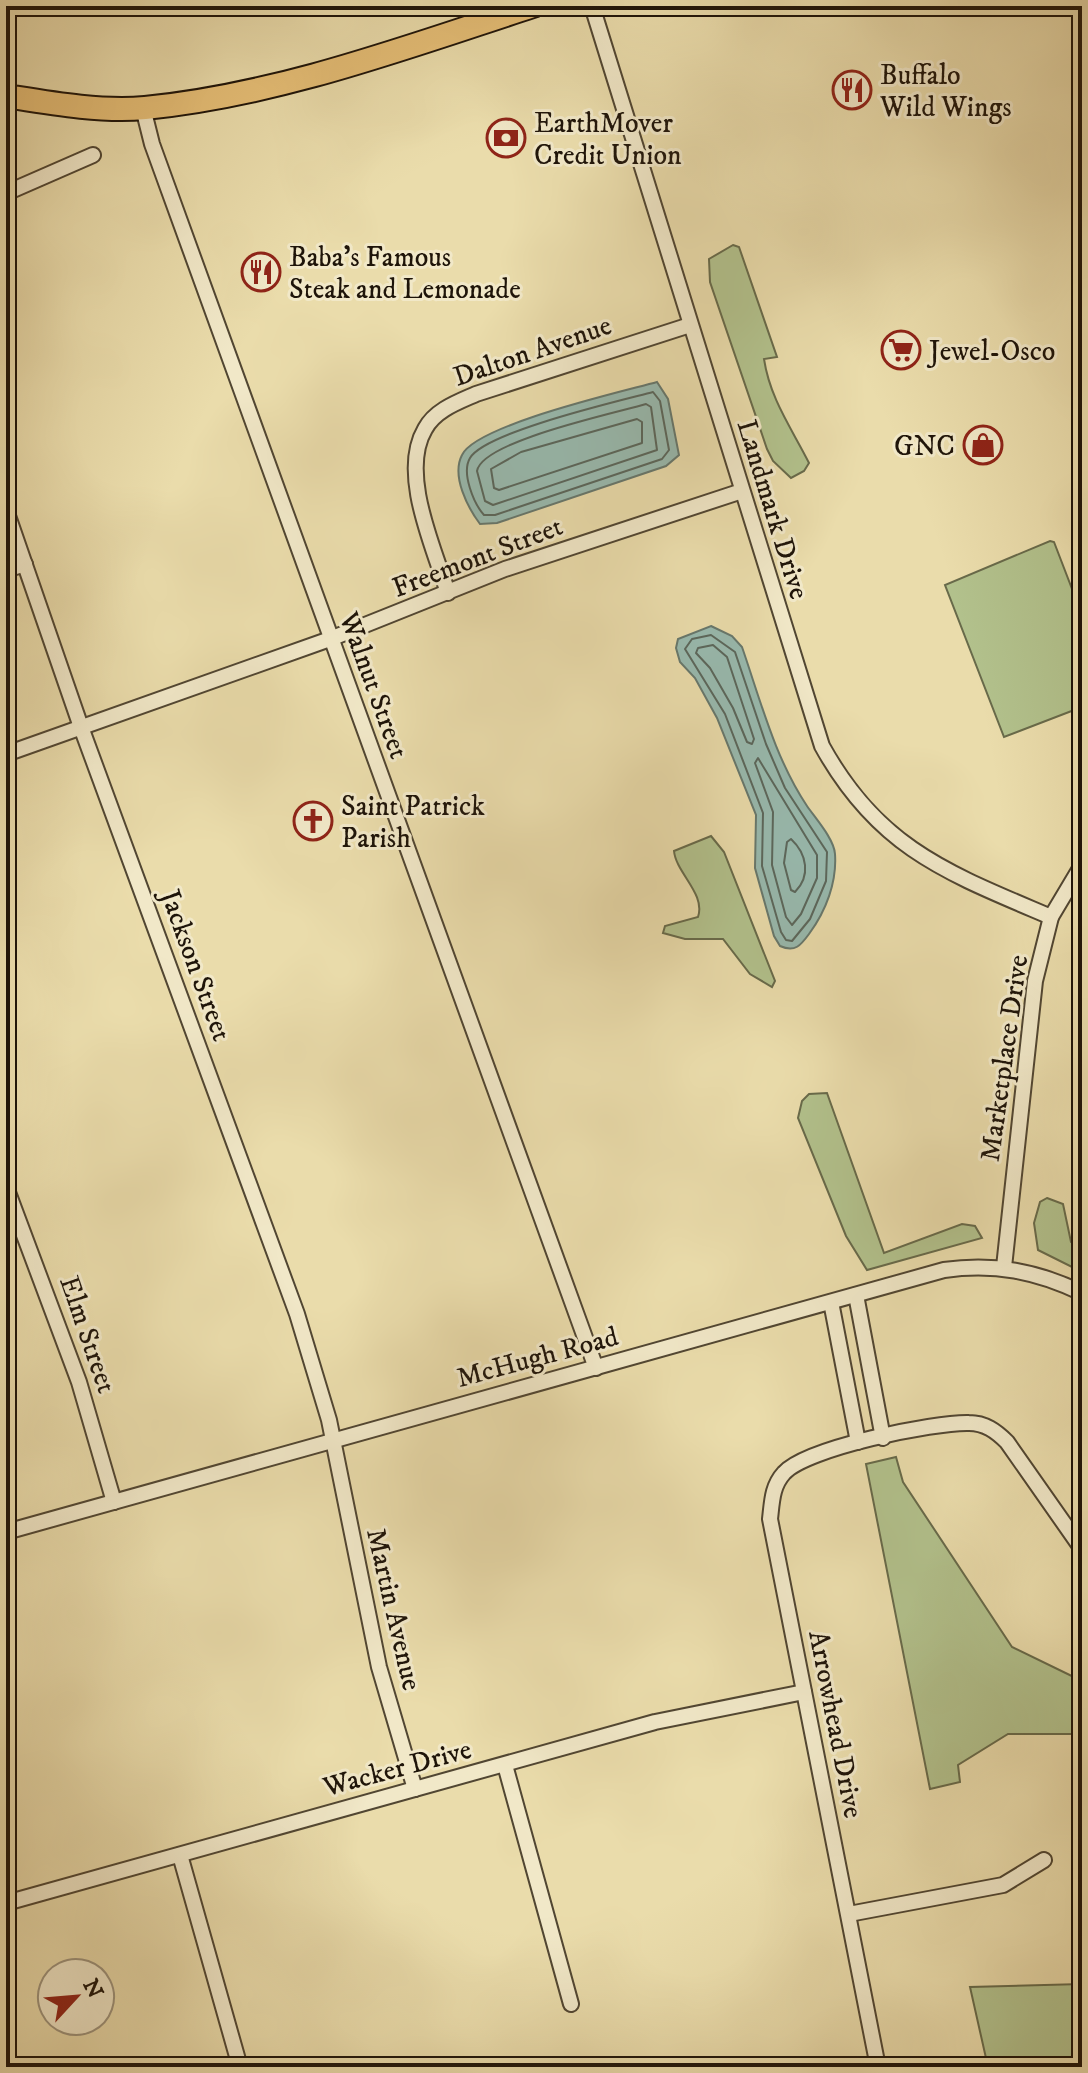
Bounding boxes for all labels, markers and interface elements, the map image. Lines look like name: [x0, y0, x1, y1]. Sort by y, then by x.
place label: Buffalo Wild Wings: [879, 58, 1012, 125]
restaurant icon: Buffalo Wild Wings: [831, 69, 873, 111]
place label: EarthMover Credit Union: [534, 106, 682, 173]
bank icon: EarthMover Credit Union: [485, 117, 527, 159]
place label: Baba's Famous Steak and Lemonade: [289, 240, 521, 307]
restaurant icon: Baba's Famous Steak and Lemonade: [240, 251, 282, 293]
street label: Dalton Avenue: [449, 308, 616, 395]
supermarket icon: Jewel-Osco: [880, 329, 922, 371]
place label: Jewel-Osco: [926, 334, 1055, 369]
street label: Landmark Drive: [729, 415, 816, 604]
shop icon: GNC: [962, 424, 1004, 466]
place label: GNC: [894, 429, 955, 464]
street label: Freemont Street: [387, 509, 568, 606]
street label: Walnut Street: [331, 606, 416, 764]
place label: Saint Patrick Parish: [341, 789, 485, 856]
church icon: Saint Patrick Parish: [292, 800, 334, 842]
street label: Jackson Street: [151, 882, 239, 1046]
street label: Marketplace Drive: [973, 953, 1036, 1164]
street label: Elm Street: [51, 1271, 124, 1398]
street label: McHugh Road: [453, 1319, 622, 1396]
street label: Martin Avenue: [358, 1525, 429, 1694]
street label: Arrowhead Drive: [800, 1628, 871, 1821]
street label: Wacker Drive: [319, 1732, 475, 1805]
north arrow: [36, 1957, 116, 2037]
text: N: [77, 1975, 109, 2003]

